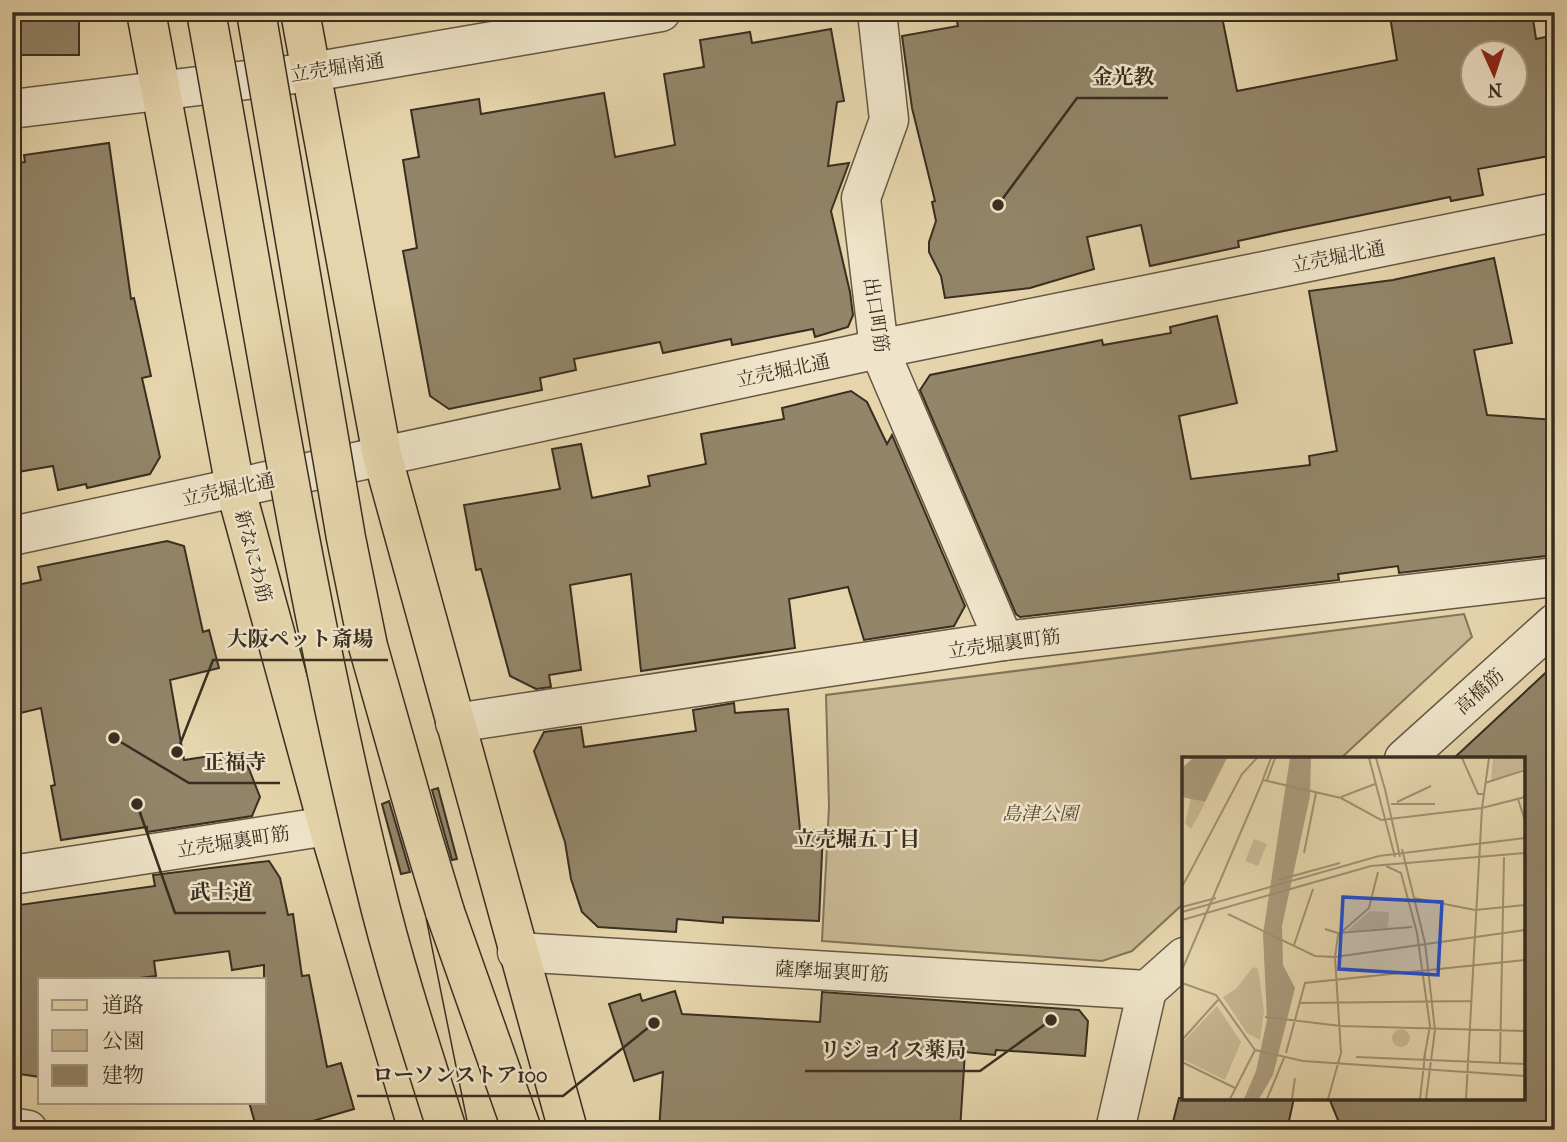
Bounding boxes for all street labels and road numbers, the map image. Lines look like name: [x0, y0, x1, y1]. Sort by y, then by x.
street label: 立売堀南通: [289, 50, 386, 86]
street label: 立売堀北通: [1289, 237, 1387, 277]
street label: 出口町筋: [859, 276, 893, 354]
street label: 立売堀北通: [734, 350, 832, 392]
street label: 立売堀北通: [179, 469, 277, 511]
street label: 新なにわ筋: [230, 508, 276, 605]
street label: 立売堀裏町筋: [946, 625, 1062, 663]
street label: 高橋筋: [1451, 664, 1508, 719]
street label: 立売堀裏町筋: [175, 822, 291, 862]
street label: 薩摩堀裏町筋: [774, 958, 889, 986]

